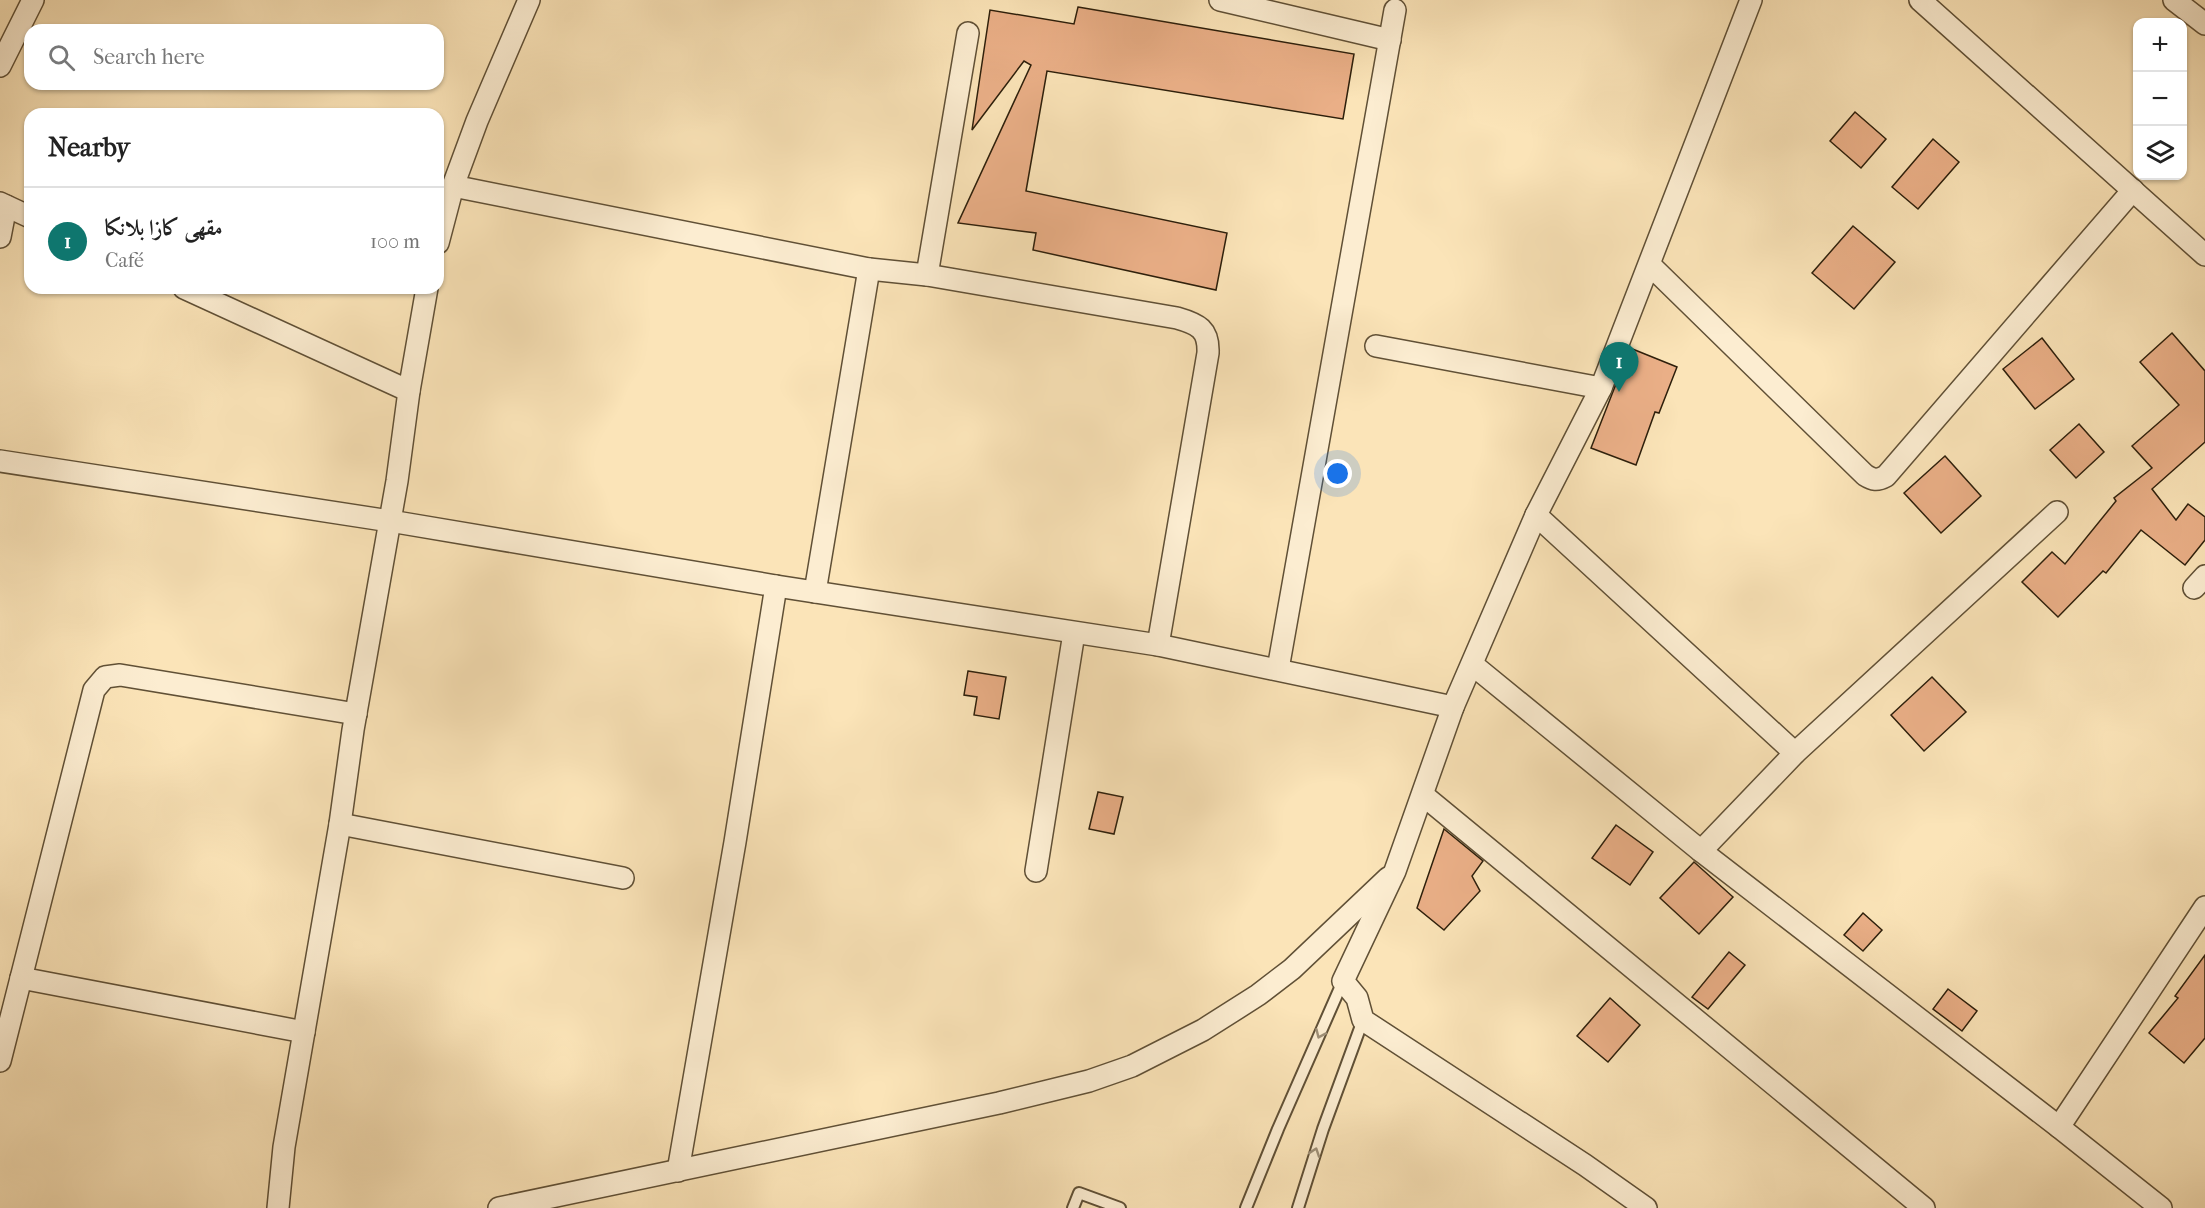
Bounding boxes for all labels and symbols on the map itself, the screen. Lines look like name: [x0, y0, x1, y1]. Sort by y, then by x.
pin: 1: [1600, 342, 1638, 392]
your location: [1323, 459, 1352, 488]
one-way arrow: [1315, 1028, 1327, 1039]
one-way arrow: [1308, 1147, 1321, 1158]

